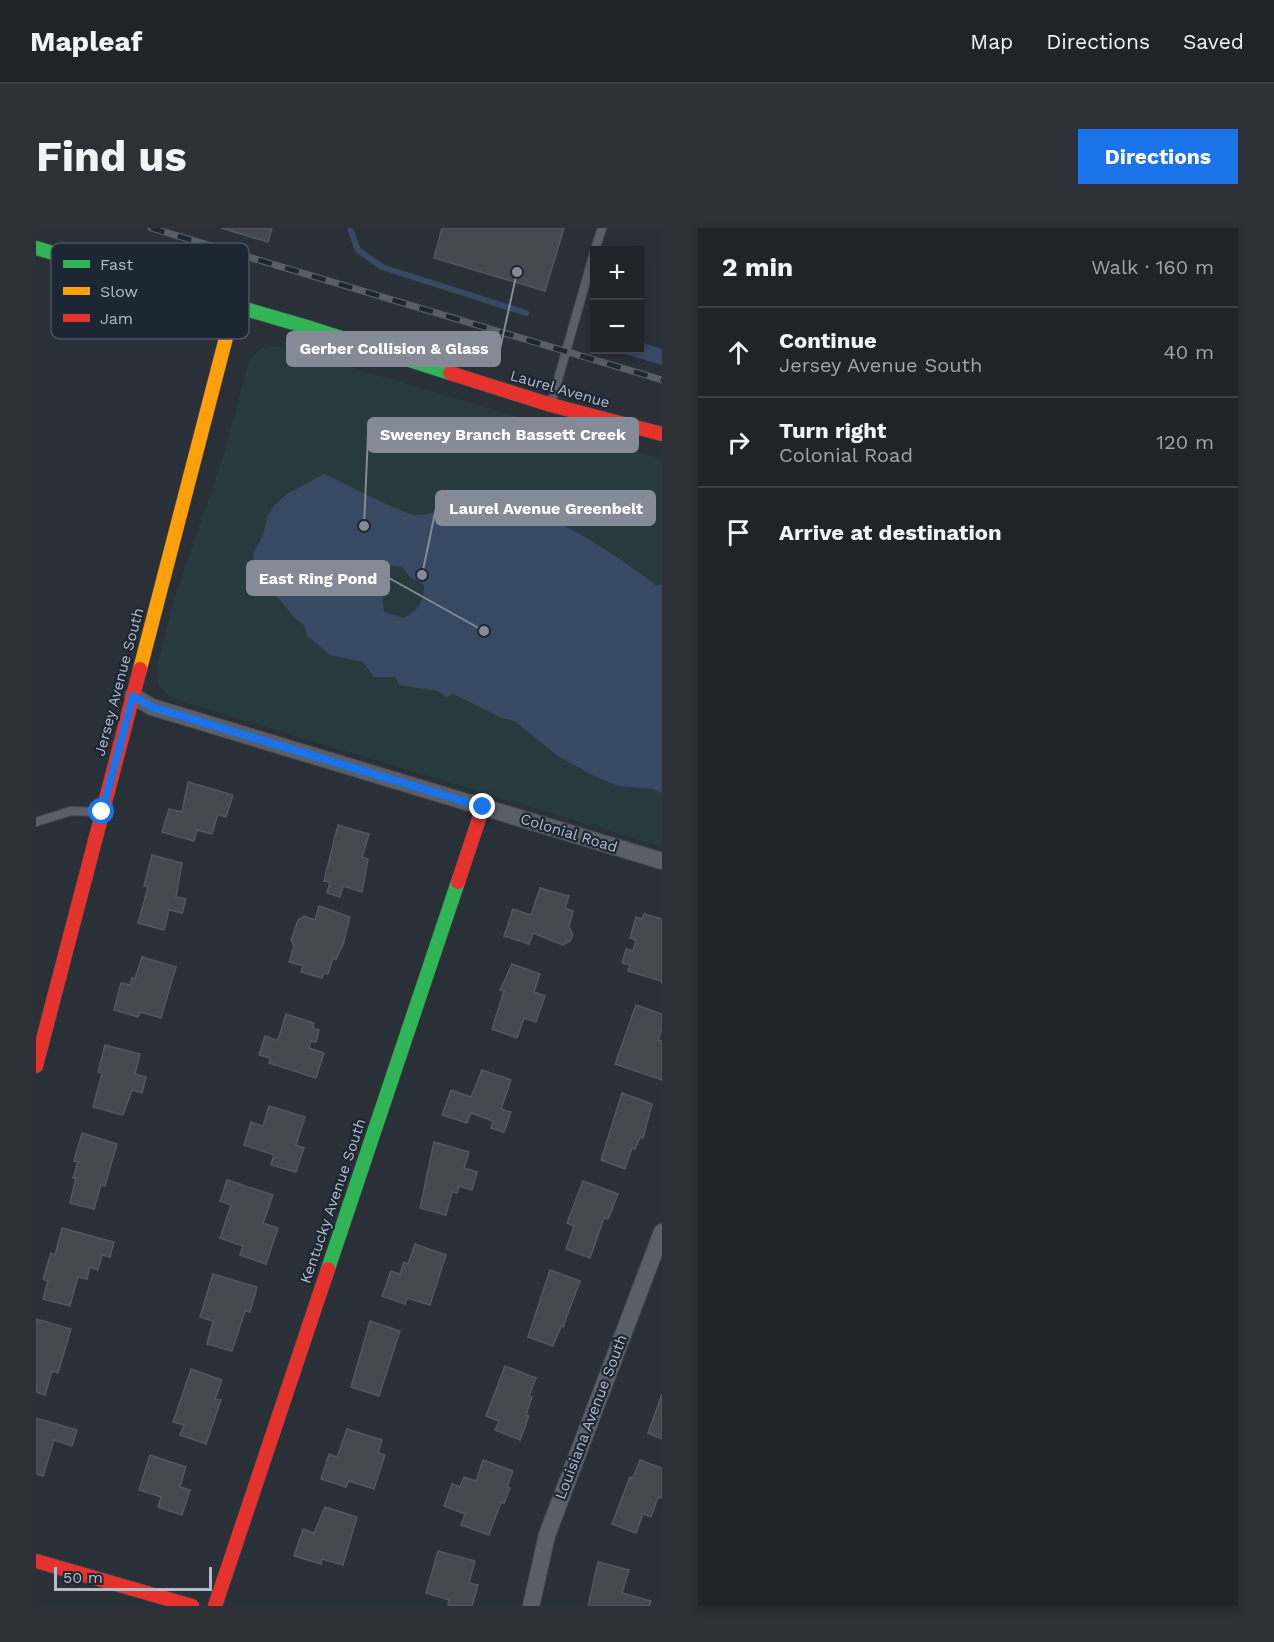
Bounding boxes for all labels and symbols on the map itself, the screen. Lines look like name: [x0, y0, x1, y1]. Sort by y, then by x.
legend: [51, 243, 249, 339]
text: Fast: [100, 255, 133, 274]
text: Slow: [100, 282, 138, 301]
text: Jam: [100, 309, 133, 328]
callout: Gerber Collision & Glass: [287, 332, 500, 366]
text: Gerber Collision & Glass: [299, 339, 489, 358]
street label: Laurel Avenue: [508, 366, 612, 412]
callout: Sweeney Branch Bassett Creek: [368, 418, 638, 452]
text: Sweeney Branch Bassett Creek: [380, 425, 626, 444]
callout: Laurel Avenue Greenbelt: [436, 491, 655, 525]
text: Laurel Avenue Greenbelt: [449, 499, 643, 518]
callout: East Ring Pond: [247, 561, 389, 595]
text: East Ring Pond: [259, 569, 377, 588]
street label: Jersey Avenue South: [91, 606, 147, 758]
route end: [469, 793, 495, 819]
route start: [88, 798, 114, 824]
street label: Colonial Road: [518, 810, 620, 856]
street label: Kentucky Avenue South: [296, 1116, 370, 1286]
street label: Louisiana Avenue South: [551, 1332, 631, 1502]
scale bar: [54, 1564, 212, 1592]

